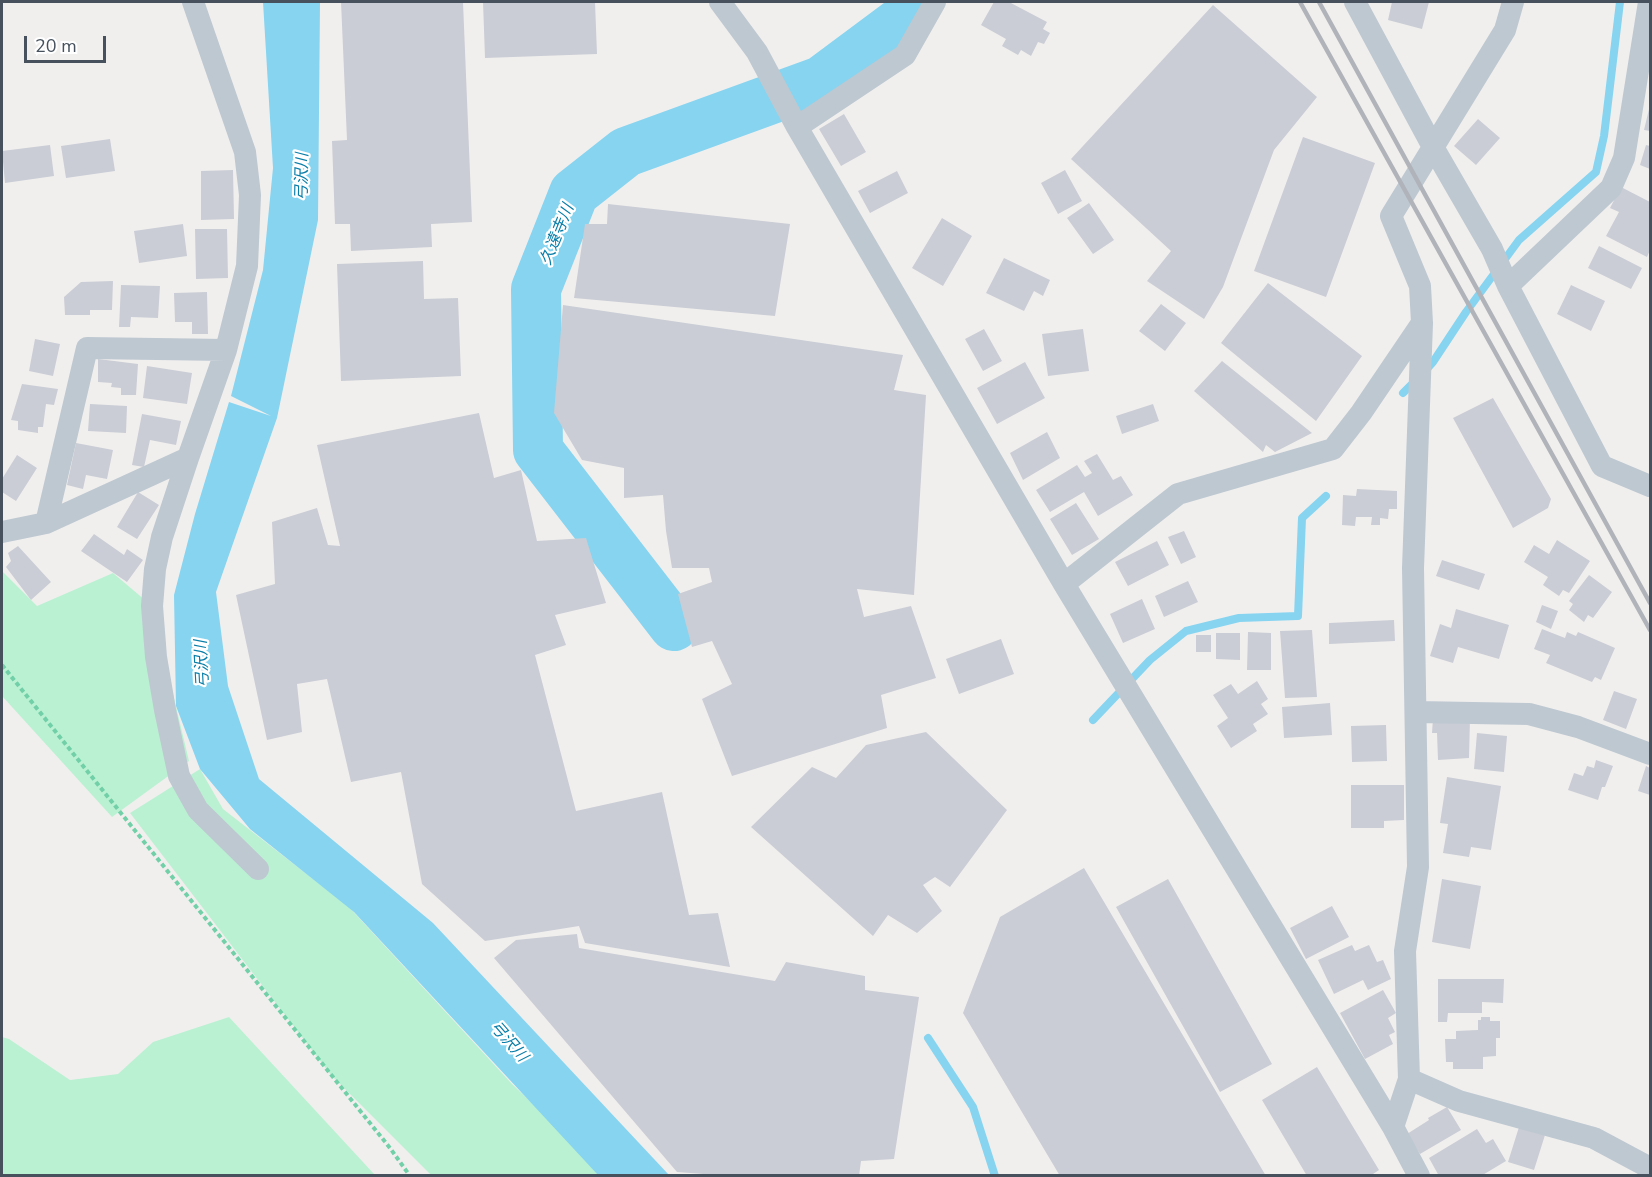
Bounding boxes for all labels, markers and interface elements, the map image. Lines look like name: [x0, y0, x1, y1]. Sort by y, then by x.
scale bar: [27, 24, 110, 62]
text: 20 m: [35, 34, 77, 58]
water label: 弓沢川: [293, 153, 313, 201]
water label: 久遠寺川: [537, 202, 579, 268]
water label: 弓沢川: [192, 640, 214, 688]
water label: 弓沢川: [485, 1018, 531, 1066]

